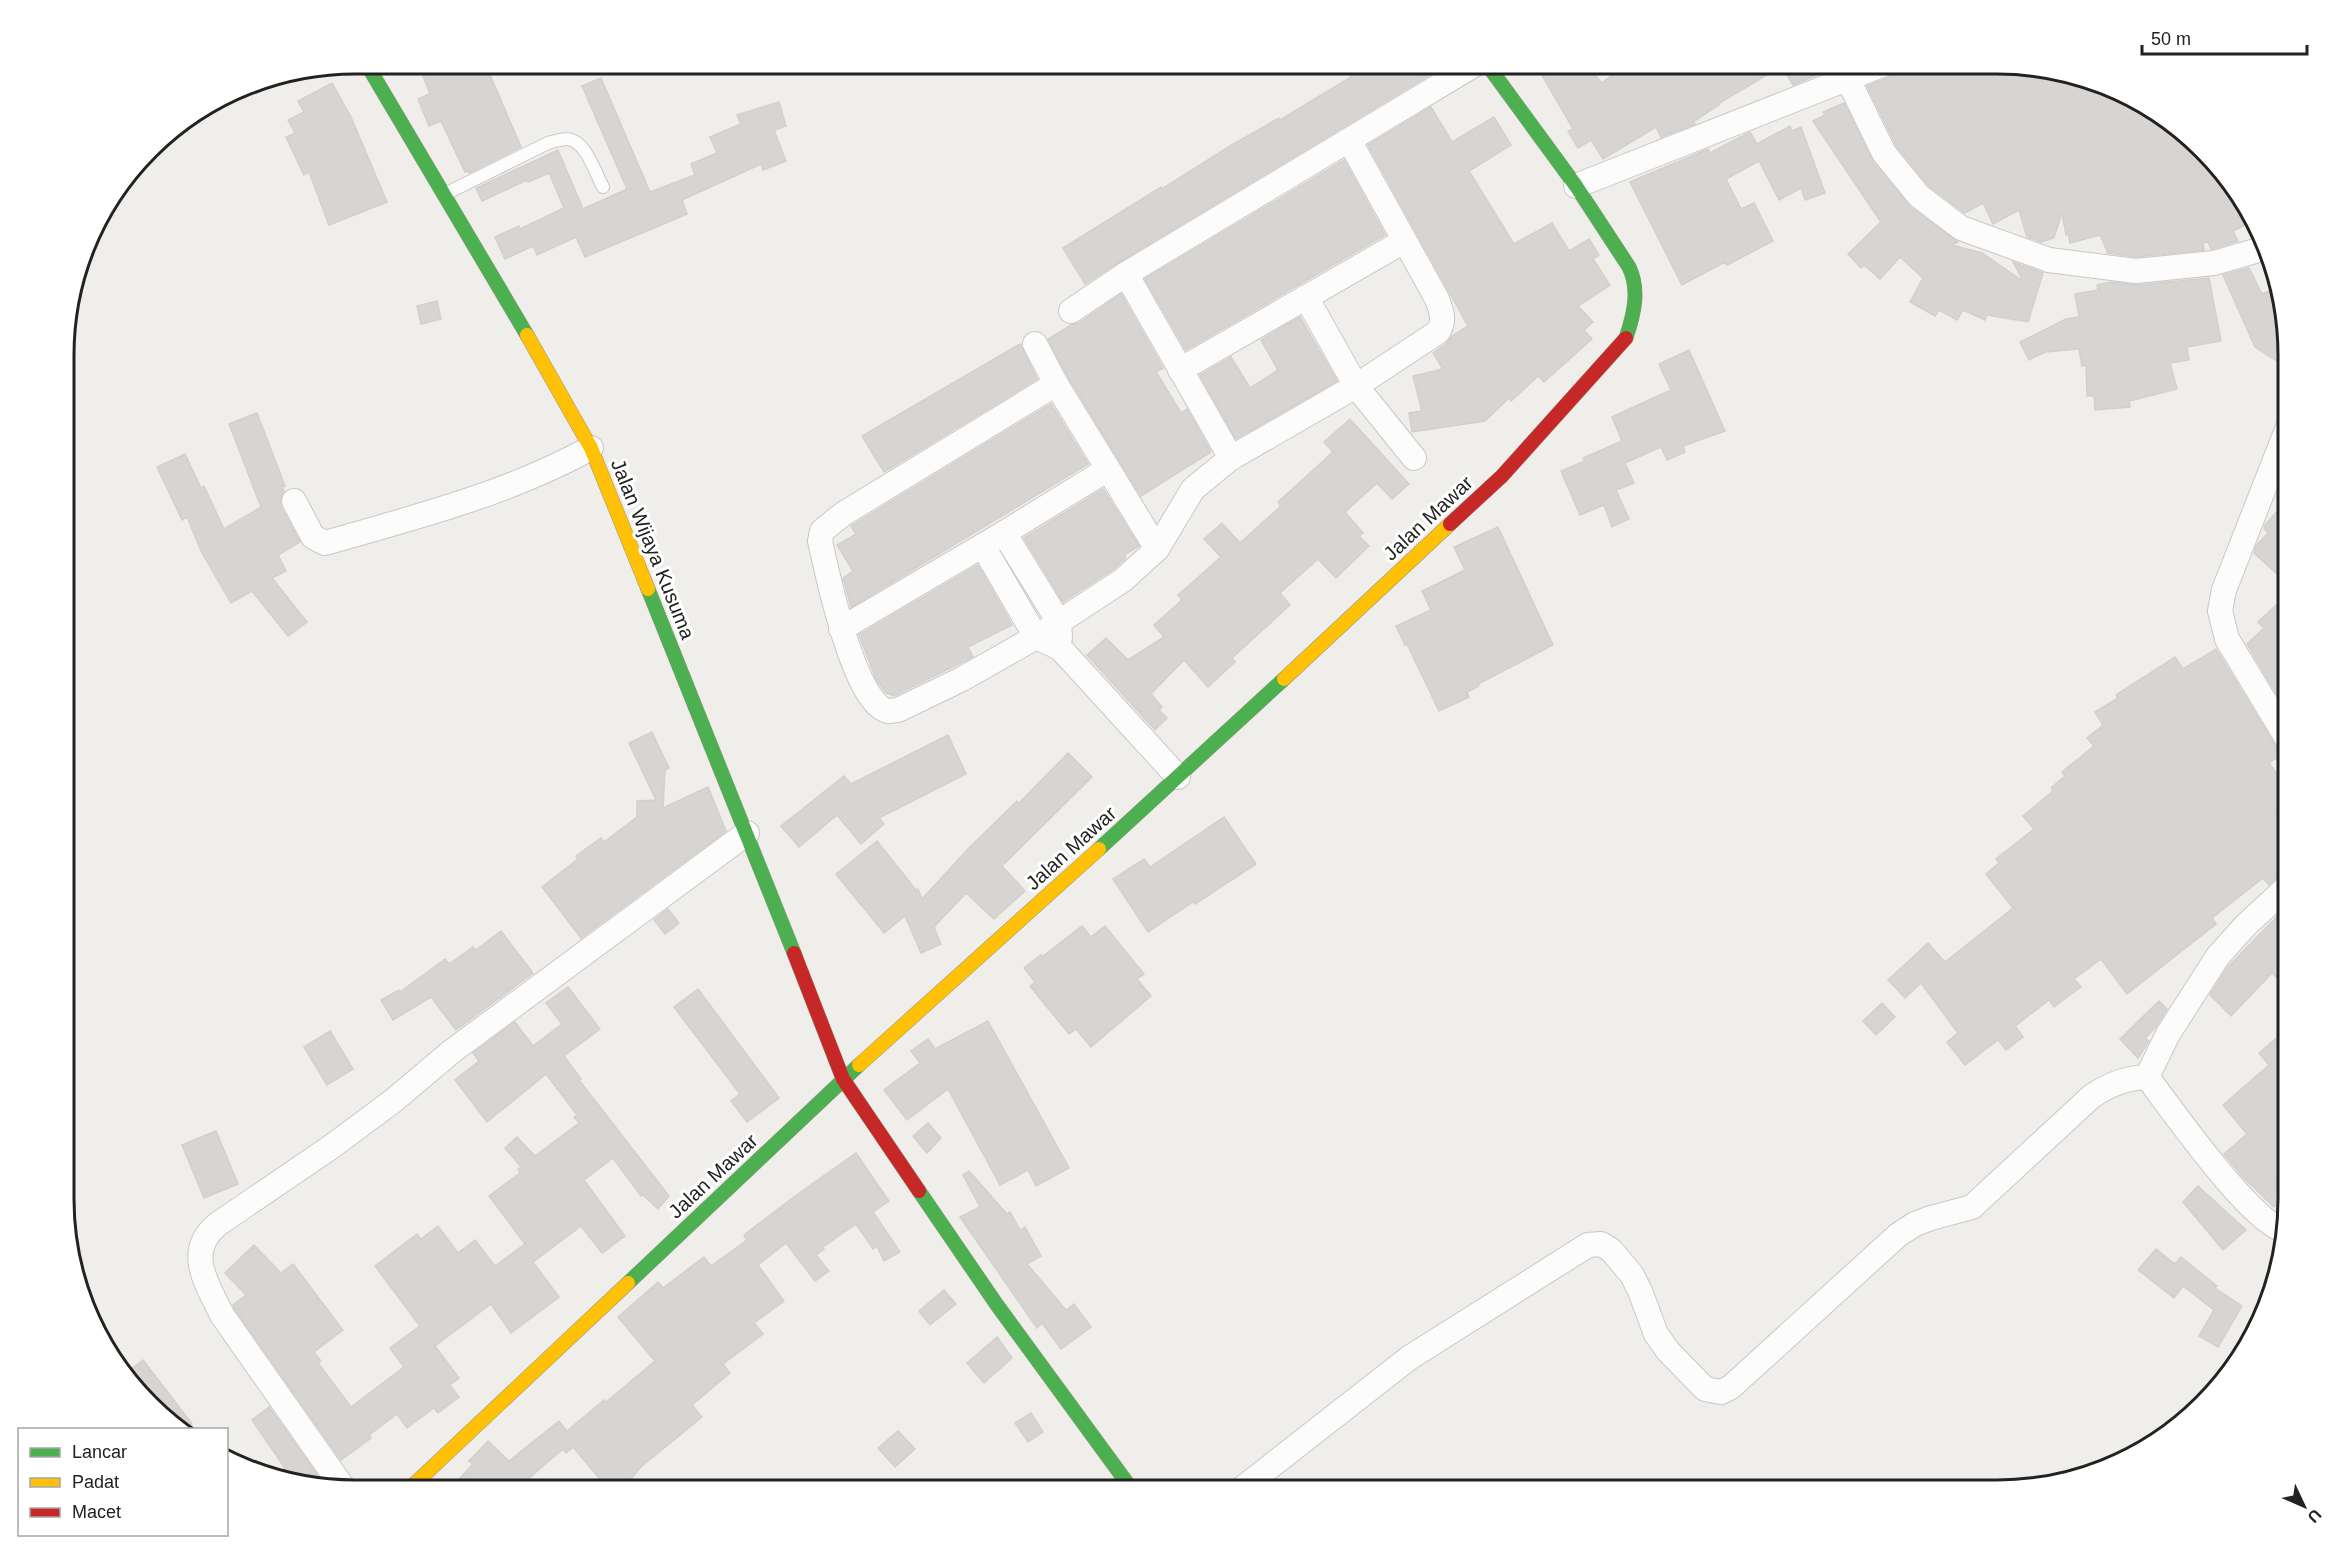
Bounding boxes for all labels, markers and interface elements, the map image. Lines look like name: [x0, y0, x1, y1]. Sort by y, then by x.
scale bar: [2142, 18, 2307, 56]
text: 50 m: [2151, 29, 2191, 49]
street label: Jalan Wijaya Kusuma: [607, 456, 700, 643]
street label: Jalan Mawar: [1379, 471, 1477, 565]
street label: Jalan Mawar: [1022, 802, 1121, 894]
street label: Jalan Mawar: [664, 1129, 762, 1223]
legend: [18, 1428, 228, 1536]
text: Lancar: [72, 1442, 127, 1462]
text: Padat: [72, 1472, 119, 1492]
north arrow: [2274, 1476, 2334, 1536]
text: Macet: [72, 1502, 121, 1522]
text: U: [2304, 1506, 2325, 1526]

